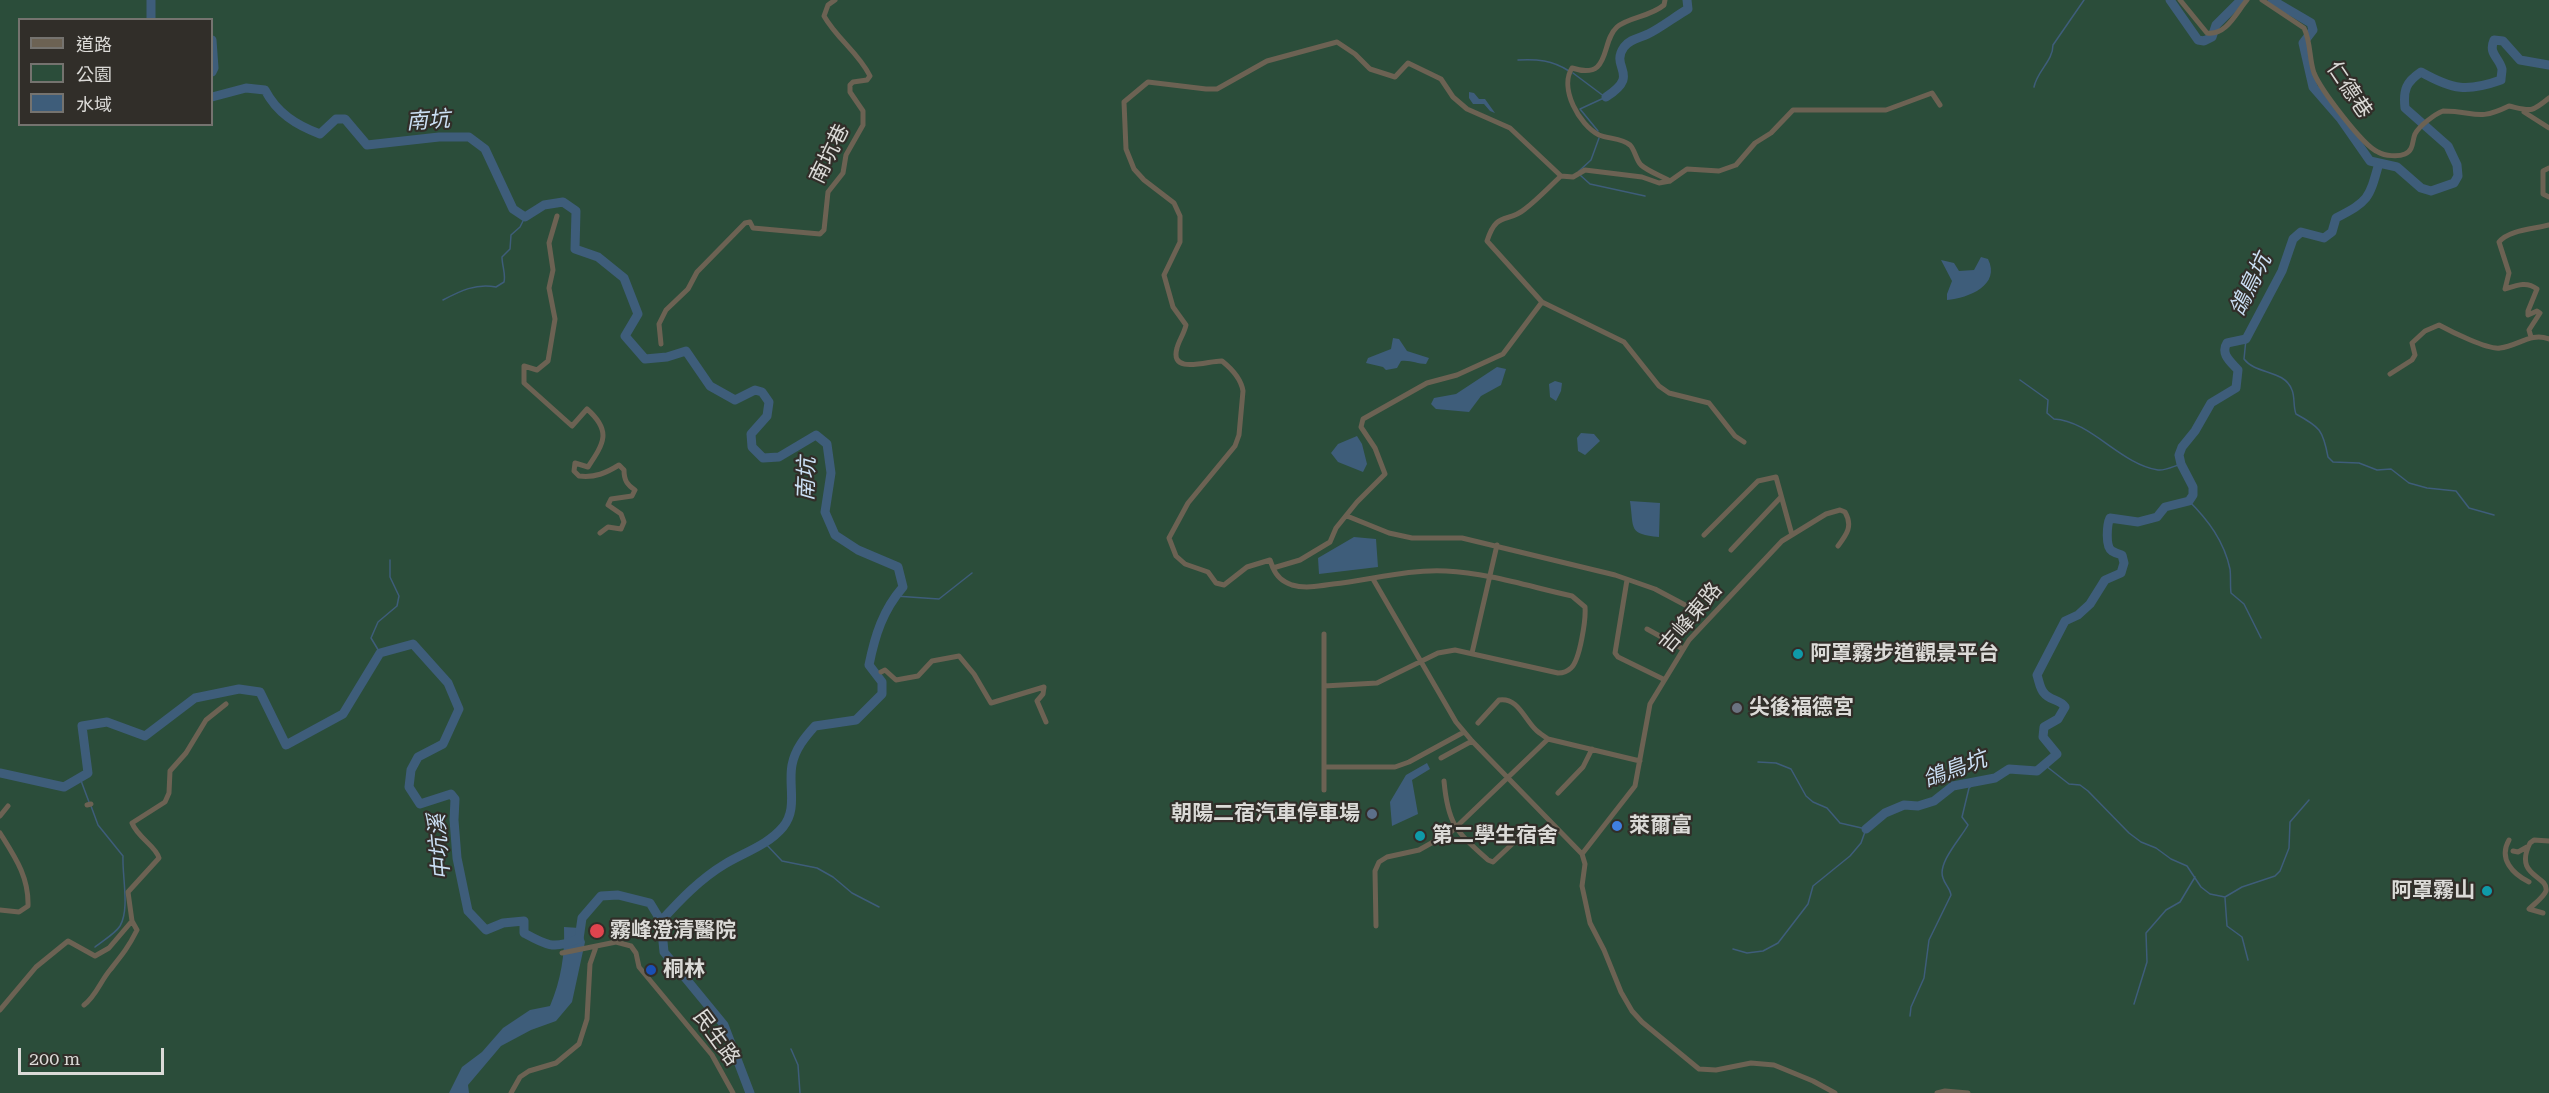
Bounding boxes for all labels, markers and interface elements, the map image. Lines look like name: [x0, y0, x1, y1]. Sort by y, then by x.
legend: [18, 18, 213, 126]
text: 道路: [76, 34, 112, 55]
street label: 仁德巷: [2321, 57, 2377, 123]
text: 公園: [76, 64, 112, 85]
text: 水域: [76, 94, 112, 115]
water label: 南坑: [405, 106, 451, 136]
street label: 南坑巷: [805, 120, 855, 188]
water label: 鴿鳥坑: [2225, 250, 2277, 320]
water label: 南坑: [793, 457, 821, 501]
street label: 吉峰東路: [1654, 578, 1728, 658]
place label: 阿罩霧步道觀景平台: [1810, 641, 1999, 667]
marker: 阿罩霧步道觀景平台: [1791, 647, 1805, 661]
place label: 尖後福德宮: [1749, 695, 1854, 721]
marker: 尖後福德宮: [1730, 701, 1744, 715]
water label: 鴿鳥坑: [1919, 746, 1991, 794]
place label: 朝陽二宿汽車停車場: [1171, 801, 1360, 827]
marker: 朝陽二宿汽車停車場: [1365, 807, 1379, 821]
water label: 中坑溪: [424, 813, 456, 881]
place label: 萊爾富: [1629, 813, 1692, 839]
marker: 萊爾富: [1610, 819, 1624, 833]
place label: 第二學生宿舍: [1432, 823, 1558, 849]
marker: 第二學生宿舍: [1413, 829, 1427, 843]
place label: 阿罩霧山: [2391, 878, 2475, 904]
marker: 阿罩霧山: [2480, 884, 2494, 898]
place label: 霧峰澄清醫院: [610, 918, 736, 944]
marker: 霧峰澄清醫院: [588, 922, 606, 940]
place label: 桐林: [663, 957, 705, 983]
marker: 桐林: [644, 963, 658, 977]
street label: 民生路: [687, 1005, 745, 1071]
scale bar: [21, 1036, 166, 1074]
text: 200 m: [29, 1048, 80, 1069]

